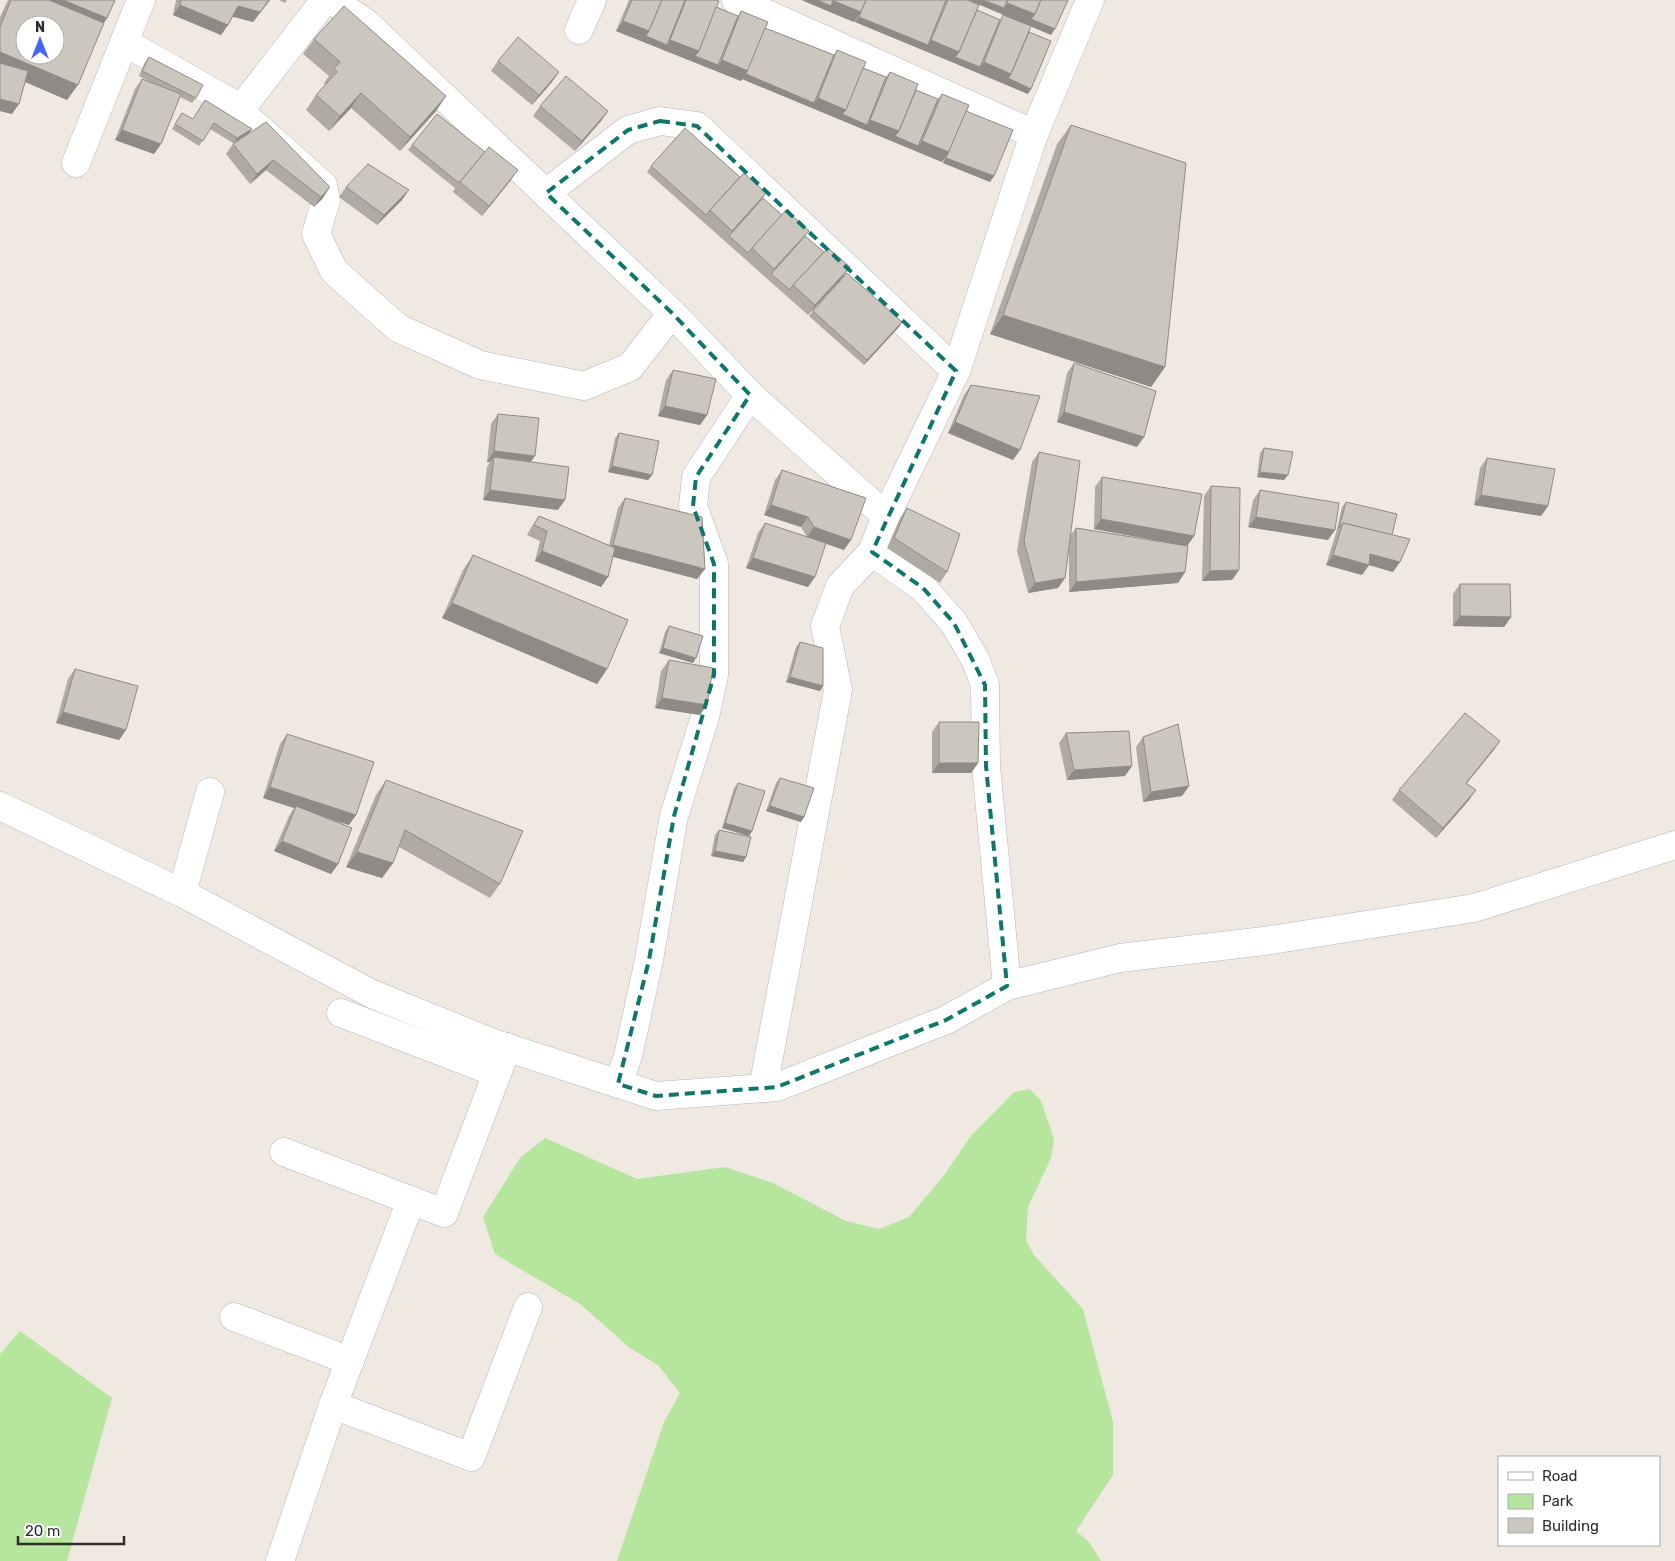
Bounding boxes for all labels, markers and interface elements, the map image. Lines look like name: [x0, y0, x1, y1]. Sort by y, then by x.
north arrow: [15, 15, 65, 65]
text: N: [35, 19, 45, 36]
legend: [1498, 1456, 1660, 1546]
text: Road: [1542, 1467, 1578, 1485]
text: Park: [1542, 1492, 1573, 1510]
scale bar: [18, 1514, 124, 1546]
text: Building: [1542, 1517, 1599, 1535]
text: 20 m: [25, 1522, 60, 1540]

